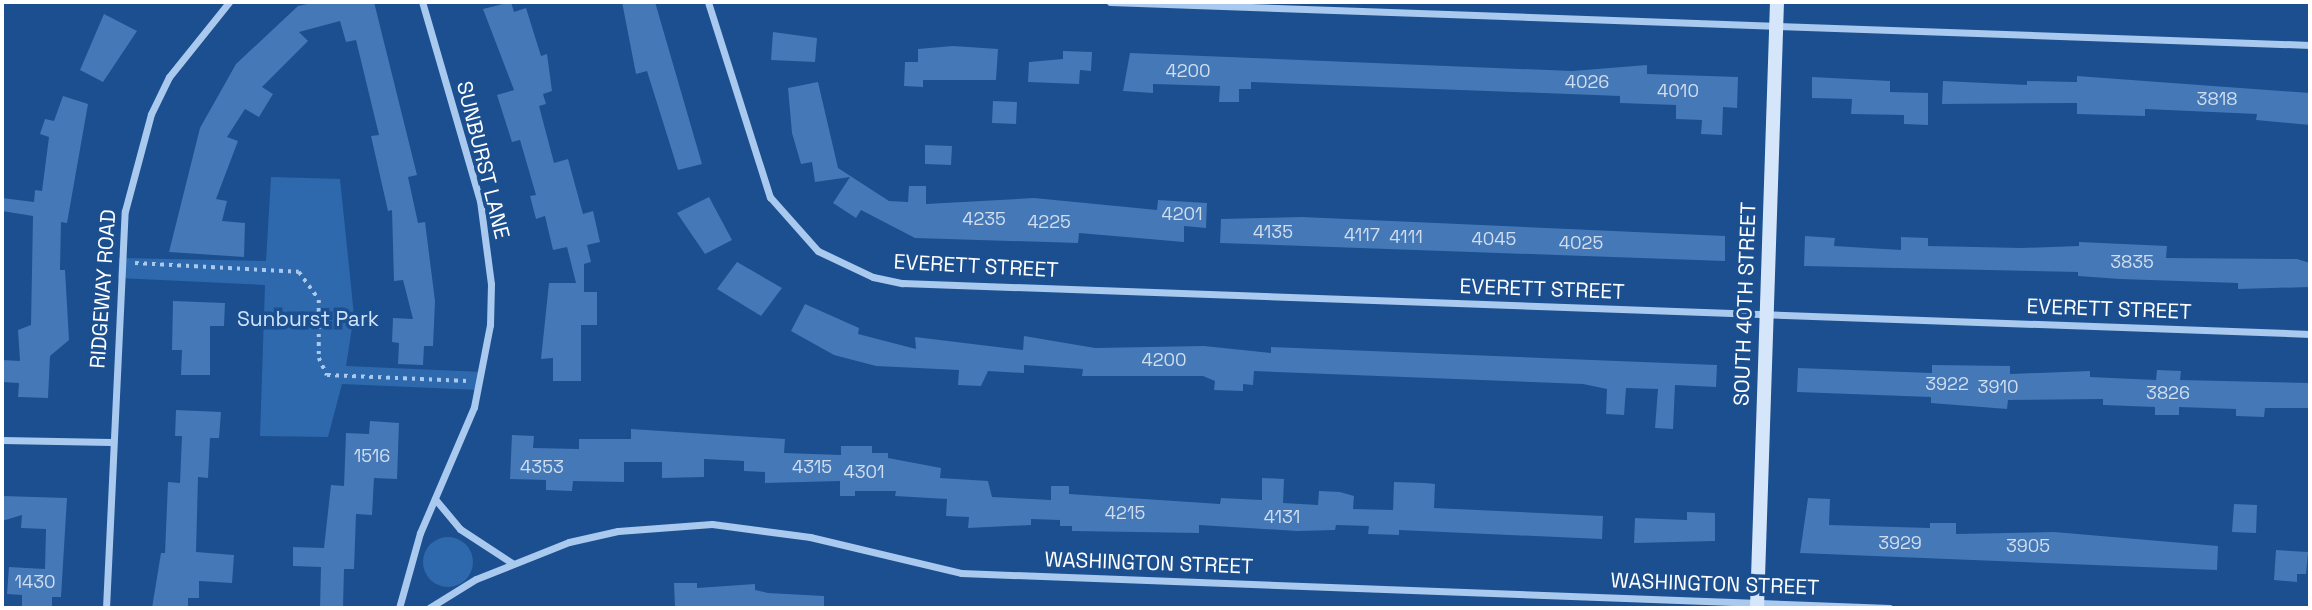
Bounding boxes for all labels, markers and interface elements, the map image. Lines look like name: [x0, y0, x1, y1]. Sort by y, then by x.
house number: 4200: [1165, 60, 1211, 82]
house number: 4026: [1565, 71, 1609, 93]
street label: SUNBURST LANE: [451, 78, 515, 242]
house number: 4010: [1657, 80, 1699, 102]
house number: 3818: [2197, 88, 2237, 110]
street label: SOUTH 40TH STREET: [1729, 201, 1761, 407]
house number: 4201: [1161, 203, 1203, 225]
street label: RIDGEWAY ROAD: [85, 208, 121, 370]
house number: 4235: [962, 208, 1006, 230]
house number: 4225: [1027, 211, 1071, 233]
house number: 4135: [1253, 221, 1293, 243]
house number: 4117: [1344, 224, 1380, 246]
house number: 4111: [1389, 226, 1423, 248]
house number: 4045: [1472, 228, 1516, 250]
house number: 4025: [1559, 232, 1603, 254]
street label: EVERETT STREET: [893, 249, 1059, 283]
house number: 3835: [2110, 251, 2154, 273]
street label: EVERETT STREET: [1459, 274, 1625, 304]
street label: EVERETT STREET: [2026, 294, 2192, 324]
park label: Sunburst Park: [237, 306, 379, 332]
house number: 4200: [1141, 349, 1187, 371]
house number: 3922: [1925, 373, 1969, 395]
house number: 3910: [1978, 376, 2018, 398]
house number: 3826: [2146, 382, 2190, 404]
house number: 1516: [354, 445, 390, 467]
house number: 4353: [520, 456, 564, 478]
house number: 4315: [792, 456, 832, 478]
house number: 4301: [843, 461, 885, 483]
house number: 4215: [1105, 502, 1145, 524]
house number: 4131: [1264, 506, 1300, 528]
house number: 3929: [1878, 532, 1922, 554]
house number: 3905: [2006, 535, 2050, 557]
street label: WASHINGTON STREET: [1044, 547, 1254, 579]
street label: WASHINGTON STREET: [1610, 568, 1820, 600]
house number: 1430: [14, 571, 56, 593]

